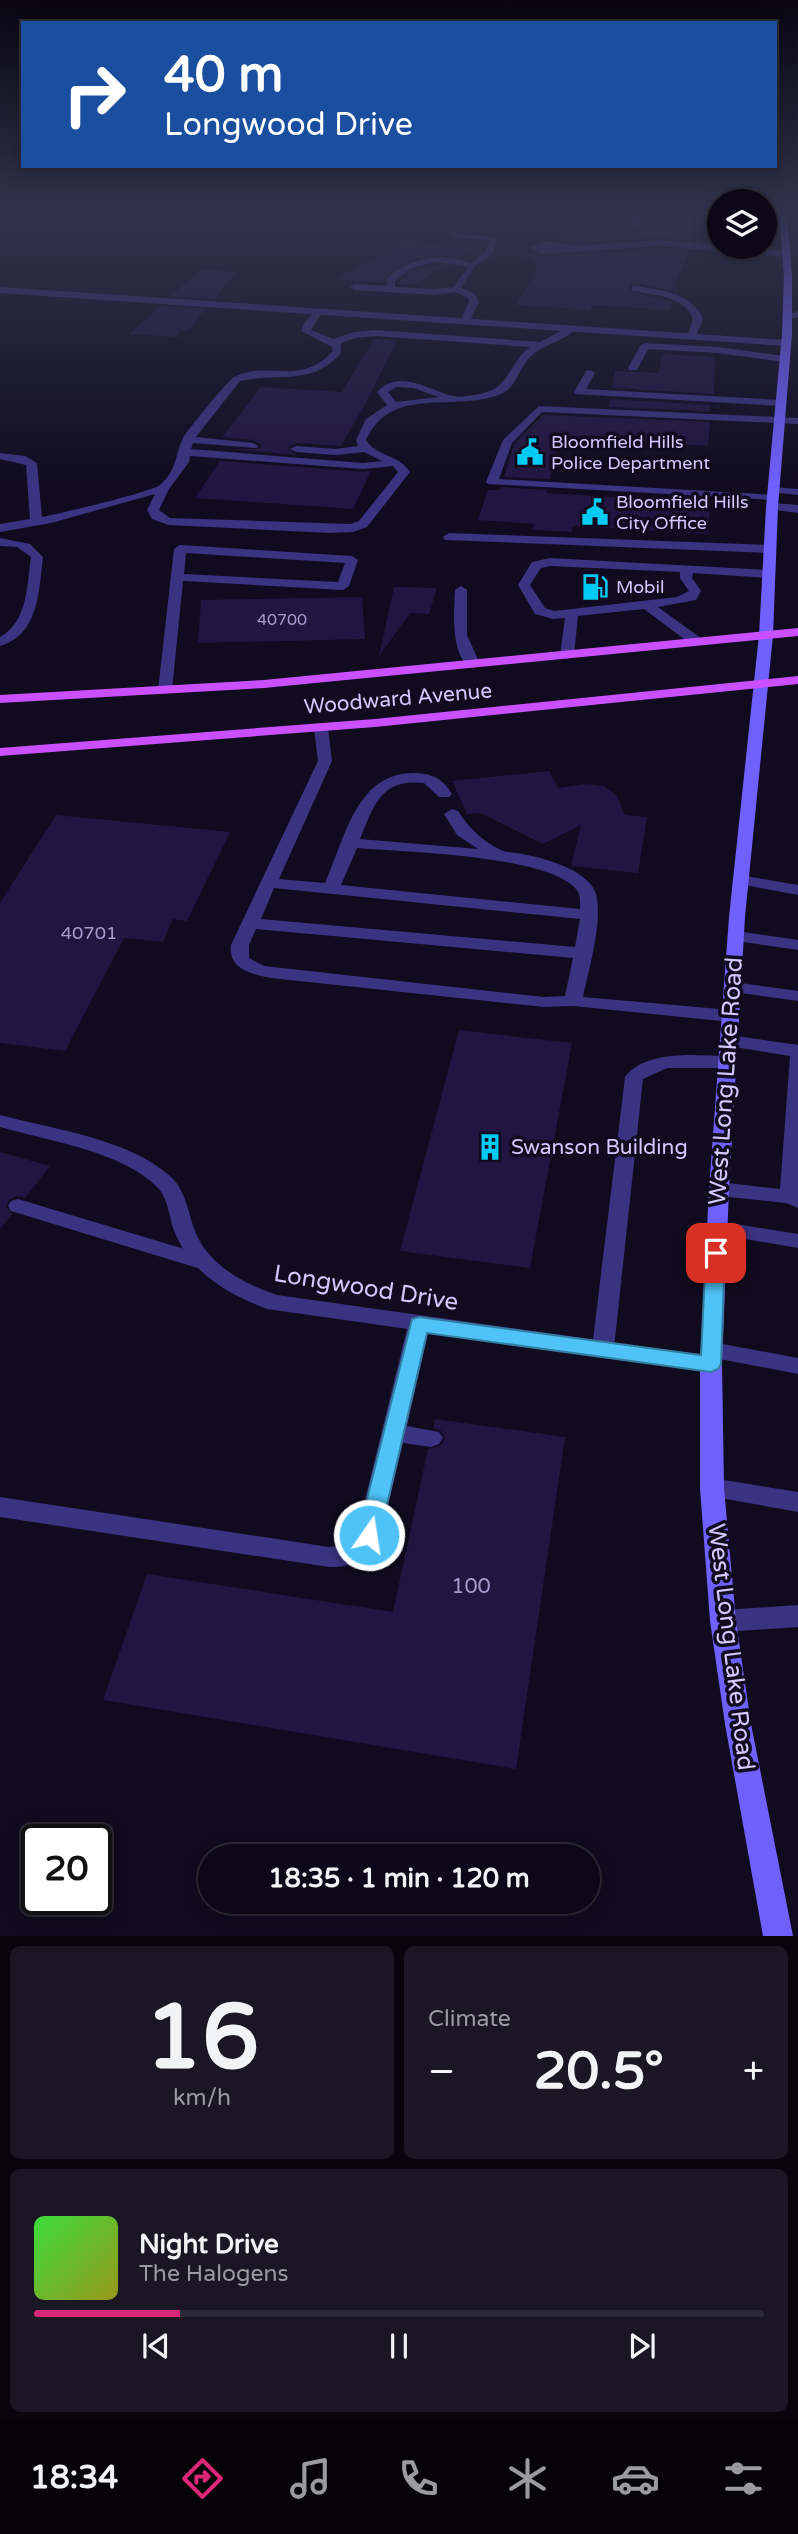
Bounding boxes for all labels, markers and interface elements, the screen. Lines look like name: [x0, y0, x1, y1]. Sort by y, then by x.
text: 40 m: [164, 46, 283, 105]
icon: right: [49, 49, 140, 140]
text: Longwood Drive: [164, 106, 413, 144]
map controls: [707, 189, 777, 259]
button: layers: [707, 189, 777, 259]
place label: Bloomfield Hills Police Department: [551, 431, 710, 474]
public building icon: Bloomfield Hills Police Department: [515, 437, 545, 467]
place label: Bloomfield Hills City Office: [616, 491, 749, 534]
public building icon: Bloomfield Hills City Office: [580, 497, 610, 527]
fuel station icon: Mobil: [580, 572, 610, 602]
place label: Mobil: [616, 576, 664, 598]
house number: 40700: [257, 610, 307, 630]
street label: Woodward Avenue: [303, 678, 493, 720]
house number: 40701: [61, 922, 117, 944]
street label: West Long Lake Road: [703, 956, 749, 1206]
building icon: Swanson Building: [475, 1132, 505, 1162]
place label: Swanson Building: [511, 1135, 688, 1160]
pin: [686, 1223, 746, 1283]
icon: arrive: [697, 1234, 735, 1272]
street label: Longwood Drive: [272, 1259, 460, 1317]
position arrow: [332, 1498, 406, 1572]
street label: West Long Lake Road: [701, 1522, 761, 1772]
house number: 100: [451, 1574, 491, 1599]
speed limit sign: 20: [21, 1824, 112, 1915]
text: 18:35 · 1 min · 120 m: [268, 1863, 530, 1894]
text: 16: [145, 1983, 259, 2093]
text: Climate: [428, 2005, 511, 2033]
text: 20.5°: [534, 2040, 664, 2103]
text: −: [428, 2049, 455, 2095]
text: +: [743, 2049, 764, 2095]
text: km/h: [173, 2084, 231, 2112]
text: Night Drive: [139, 2229, 279, 2260]
text: The Halogens: [139, 2260, 288, 2288]
icon: previous: [137, 2327, 175, 2365]
icon: pause: [380, 2327, 418, 2365]
icon: next: [623, 2327, 661, 2365]
icon: directions: [178, 2454, 227, 2503]
icon: music: [286, 2454, 335, 2503]
icon: phone: [394, 2454, 443, 2503]
icon: climate: [503, 2454, 552, 2503]
icon: car: [611, 2454, 660, 2503]
icon: filters: [719, 2454, 768, 2503]
text: 18:34: [30, 2459, 118, 2497]

